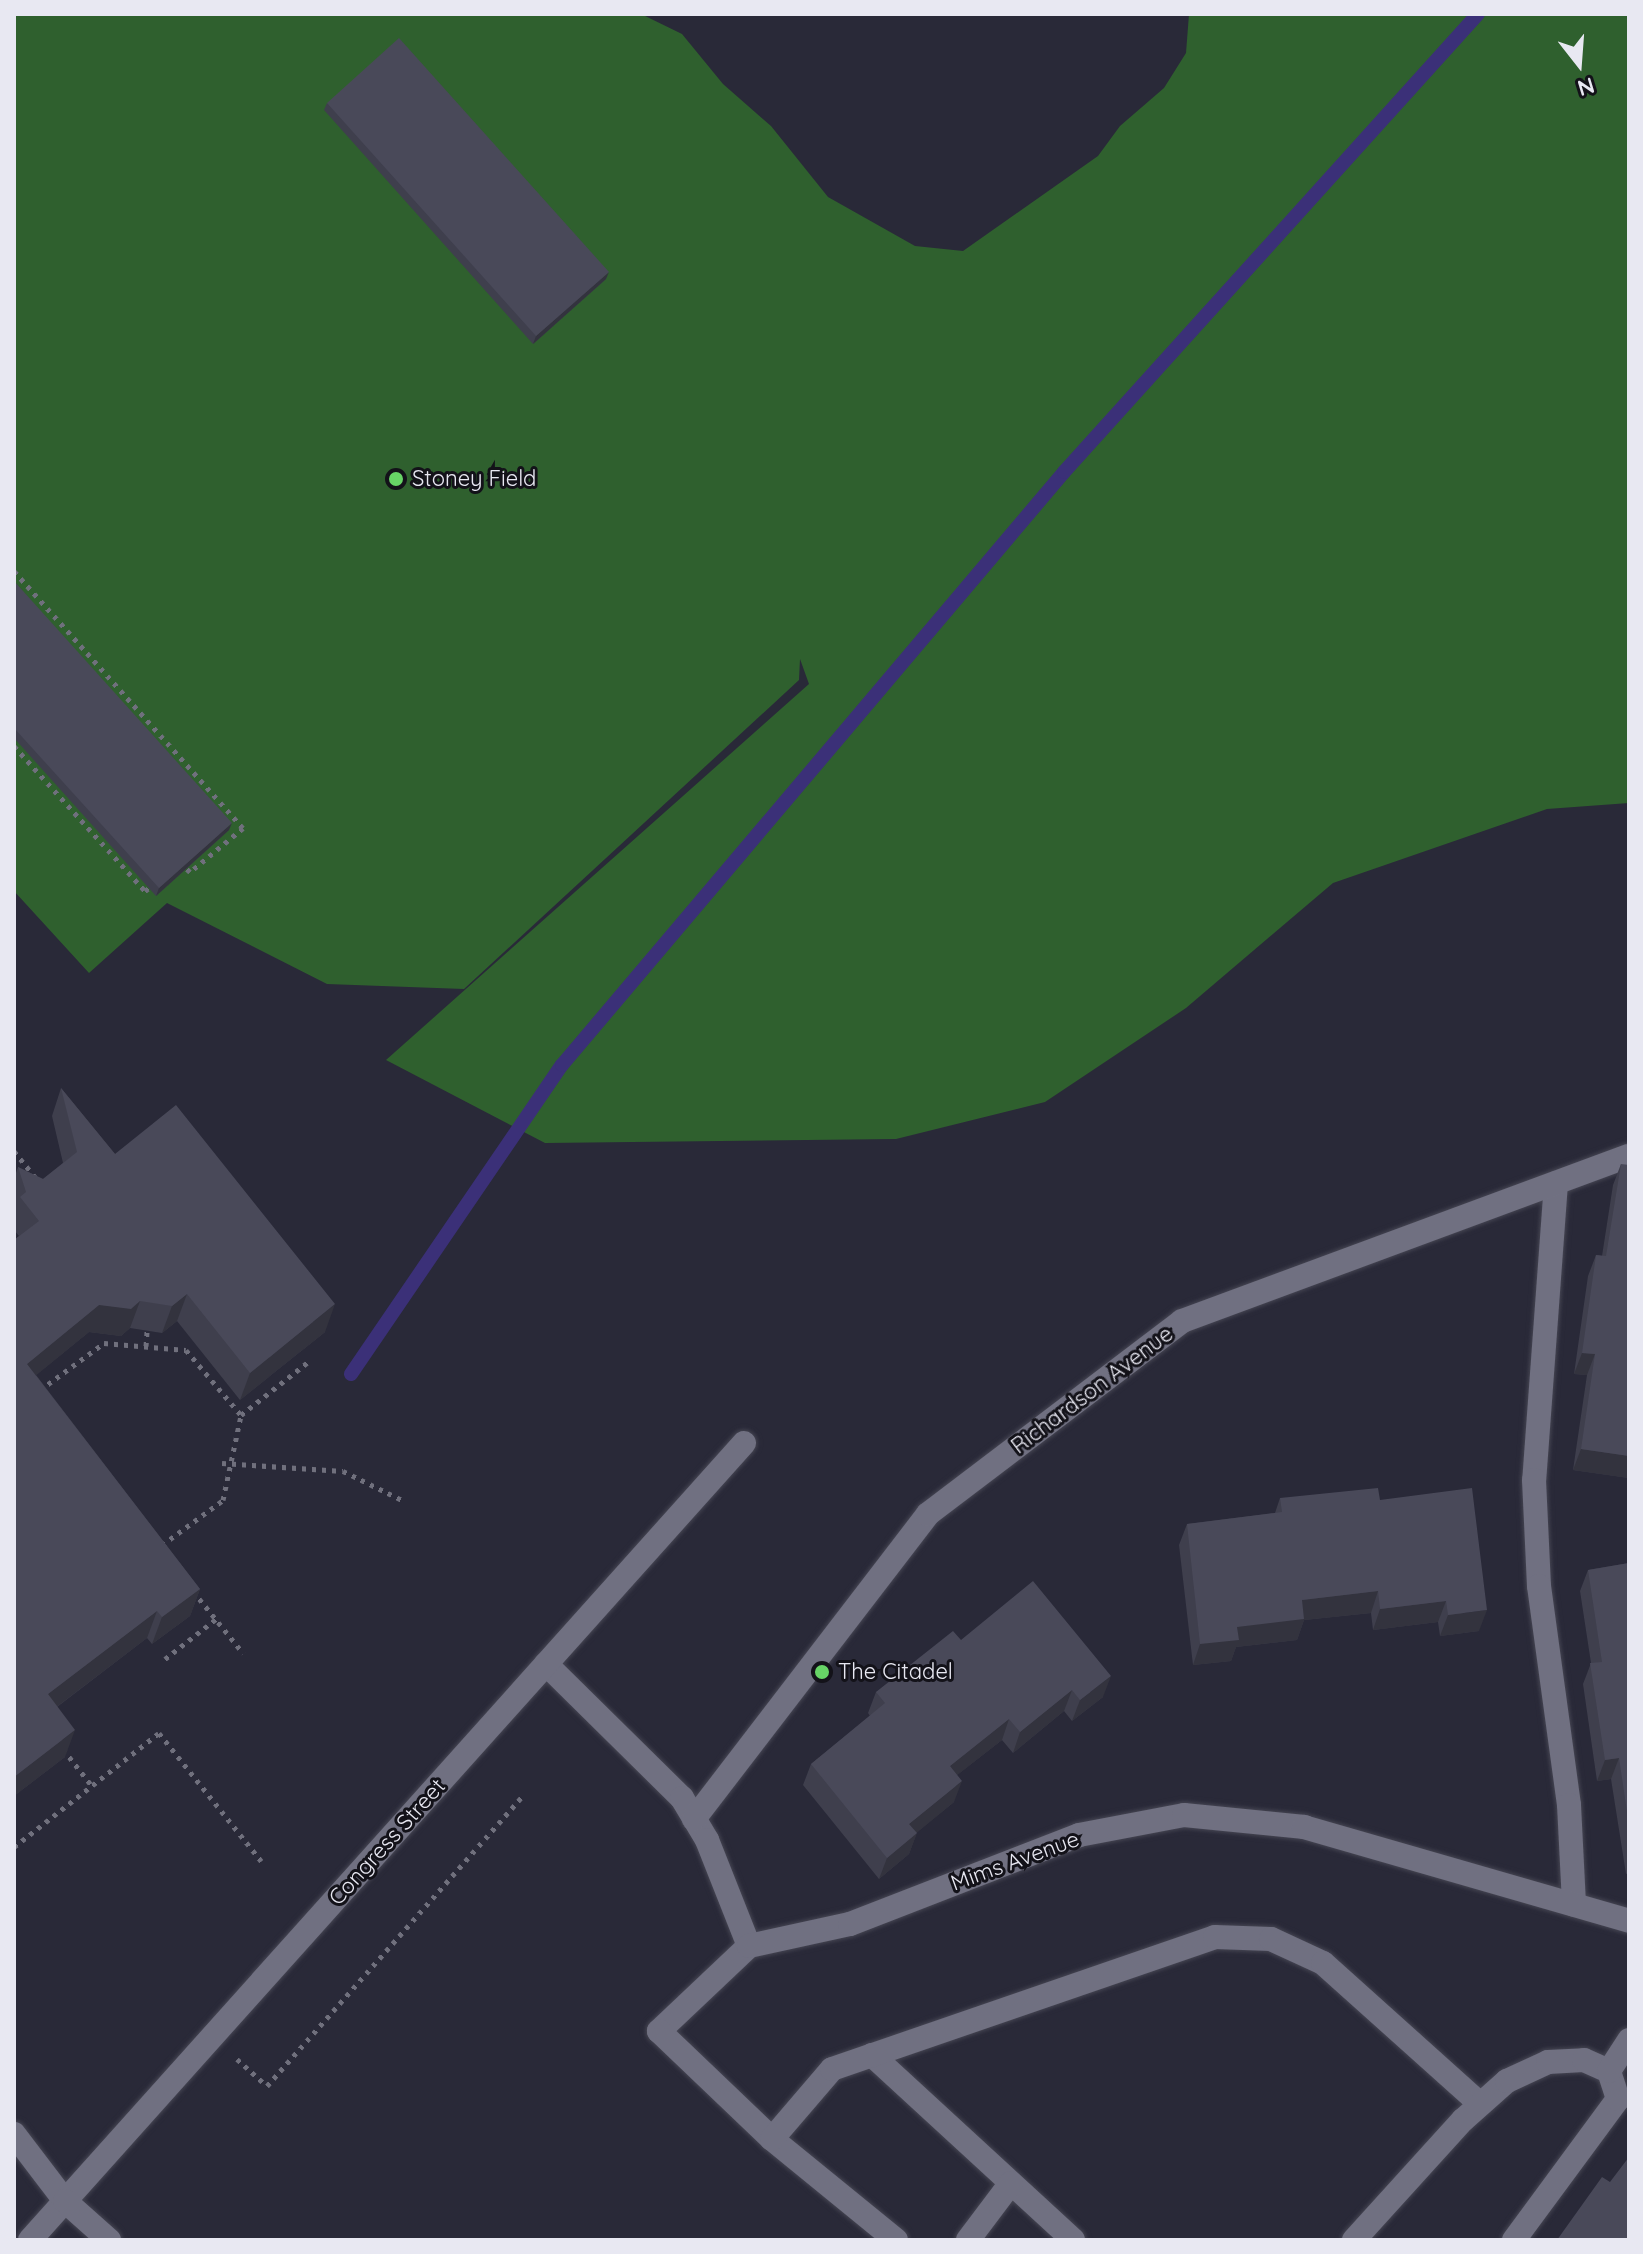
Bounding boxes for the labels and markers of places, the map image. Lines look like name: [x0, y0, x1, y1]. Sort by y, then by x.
place label: Stoney Field: [412, 466, 536, 492]
marker: Stoney Field: [387, 470, 405, 488]
place label: The Citadel: [838, 1659, 953, 1685]
marker: The Citadel: [813, 1663, 831, 1681]

